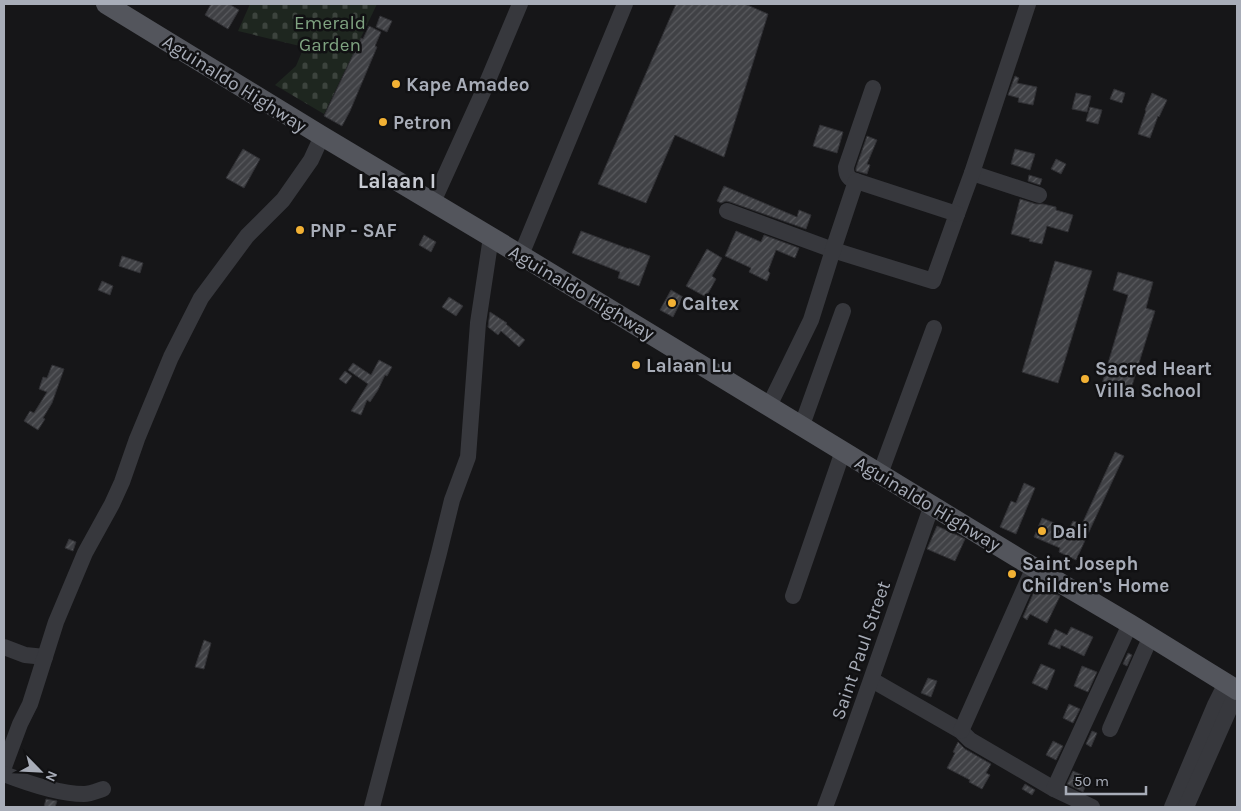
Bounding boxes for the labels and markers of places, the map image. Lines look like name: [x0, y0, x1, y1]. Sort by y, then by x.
place label: Kape Amadeo: [406, 74, 530, 96]
marker: Kape Amadeo: [390, 78, 402, 90]
place label: Petron: [393, 112, 452, 134]
marker: Petron: [377, 116, 389, 128]
place label: PNP - SAF: [310, 220, 397, 242]
marker: PNP - SAF: [294, 224, 306, 236]
place label: Caltex: [682, 293, 740, 315]
marker: Caltex: [666, 297, 678, 309]
place label: Lalaan Lu: [646, 355, 732, 377]
place label: Sacred Heart Villa School: [1095, 358, 1212, 402]
marker: Lalaan Lu: [630, 359, 642, 371]
marker: Sacred Heart Villa School: [1079, 373, 1091, 385]
place label: Dali: [1052, 521, 1088, 543]
marker: Dali: [1036, 525, 1048, 537]
place label: Saint Joseph Children's Home: [1022, 553, 1169, 597]
marker: Saint Joseph Children's Home: [1006, 568, 1018, 580]

